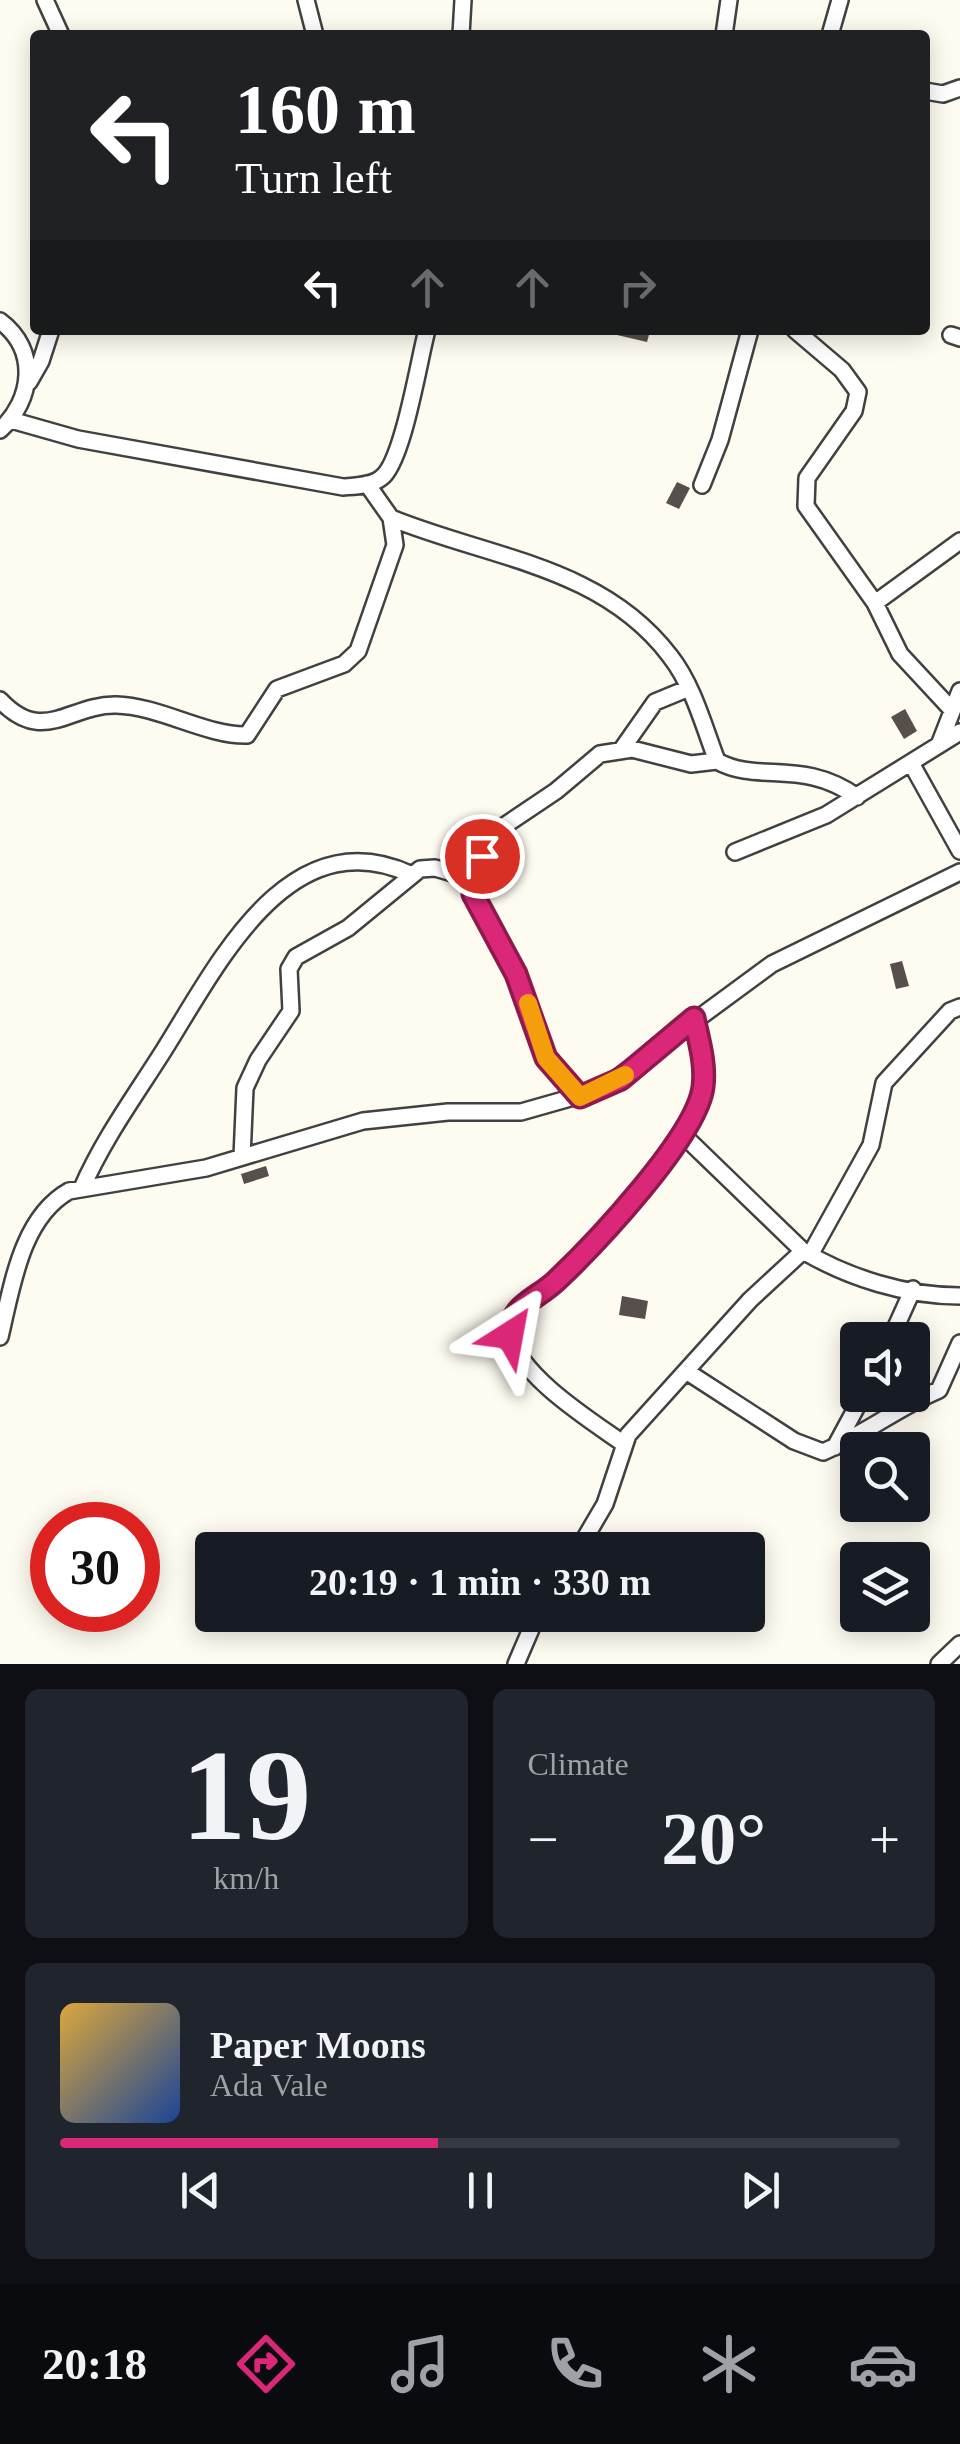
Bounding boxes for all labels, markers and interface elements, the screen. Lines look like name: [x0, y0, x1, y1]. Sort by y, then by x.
icon: left: [70, 70, 200, 200]
text: 160 m: [235, 71, 416, 148]
text: Turn left: [235, 153, 392, 203]
icon: left: [295, 260, 350, 315]
icon: ahead: [400, 260, 455, 315]
icon: ahead: [505, 260, 560, 315]
icon: right: [610, 260, 665, 315]
pin: [440, 814, 525, 899]
icon: arrive: [455, 829, 510, 884]
position arrow: [458, 1283, 562, 1387]
map controls: [840, 1322, 930, 1632]
button: sound: [840, 1322, 930, 1412]
button: search: [840, 1432, 930, 1522]
speed limit sign: 30: [30, 1502, 160, 1632]
button: layers: [840, 1542, 930, 1632]
text: 20:19 · 1 min · 330 m: [309, 1561, 651, 1603]
text: 19: [181, 1723, 311, 1867]
text: Climate: [528, 1746, 629, 1782]
text: 20°: [661, 1797, 766, 1880]
text: −: [528, 1809, 559, 1870]
text: +: [869, 1809, 900, 1870]
text: km/h: [213, 1860, 279, 1896]
text: Paper Moons: [210, 2024, 426, 2066]
text: Ada Vale: [210, 2067, 328, 2103]
icon: previous: [173, 2163, 228, 2218]
icon: pause: [453, 2163, 508, 2218]
icon: next: [733, 2163, 788, 2218]
icon: directions: [231, 2329, 301, 2399]
icon: music: [385, 2329, 455, 2399]
icon: phone: [540, 2329, 610, 2399]
icon: climate: [694, 2329, 764, 2399]
icon: car: [848, 2329, 918, 2399]
text: 20:18: [42, 2339, 147, 2389]

